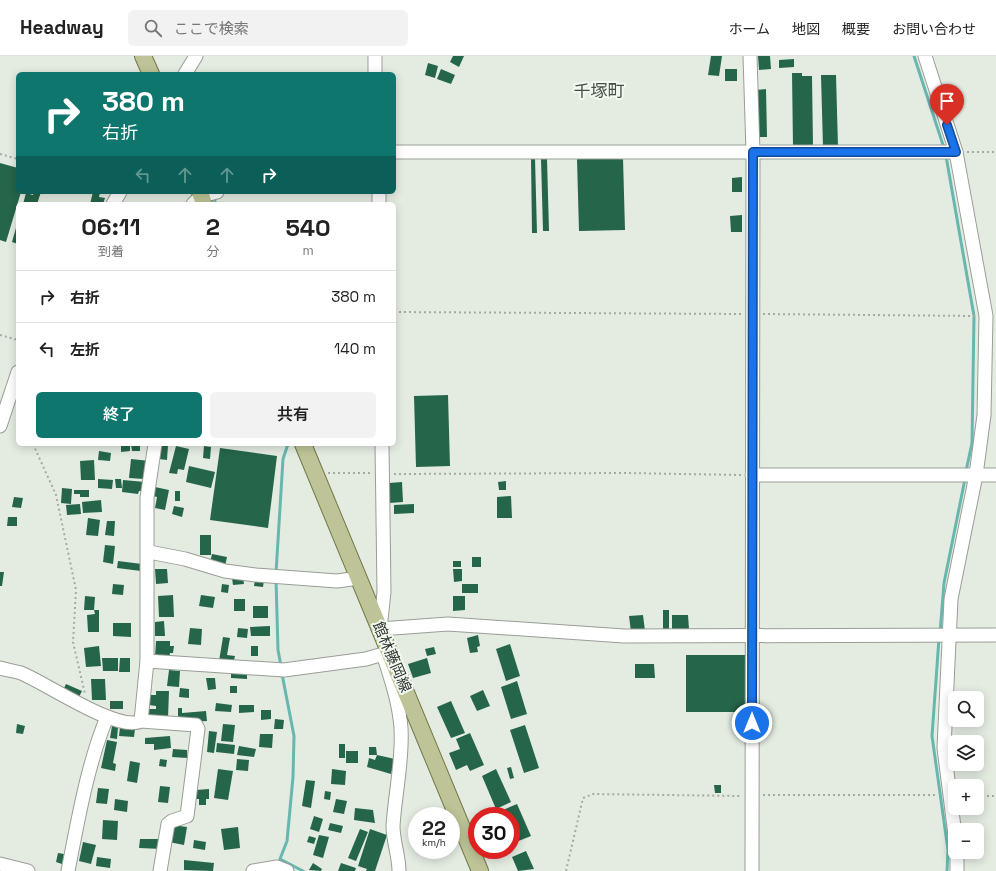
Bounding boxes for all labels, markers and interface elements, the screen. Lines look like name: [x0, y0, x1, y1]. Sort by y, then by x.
search box: [128, 10, 408, 46]
text: Headway: [20, 15, 104, 40]
icon: search: [142, 17, 164, 39]
text: ここで検索: [174, 19, 249, 38]
text: ホーム: [728, 20, 770, 38]
text: 地図: [792, 20, 820, 38]
text: 概要: [842, 20, 870, 38]
text: お問い合わせ: [892, 20, 976, 38]
district label: 千塚町: [574, 80, 625, 102]
text: 380 m: [102, 83, 185, 119]
pin: [930, 84, 964, 125]
icon: right: [36, 88, 88, 140]
icon: arrive: [936, 90, 958, 112]
text: 右折: [102, 121, 138, 144]
icon: left: [132, 164, 154, 186]
icon: ahead: [174, 164, 196, 186]
icon: ahead: [216, 164, 238, 186]
icon: right: [258, 164, 280, 186]
text: 06:11: [81, 211, 141, 242]
text: 2: [206, 211, 220, 242]
text: 540: [285, 212, 331, 243]
text: m: [302, 242, 314, 259]
text: 到着: [98, 243, 124, 260]
text: 分: [206, 243, 220, 260]
icon: right: [36, 286, 58, 308]
text: 380 m: [331, 287, 376, 306]
text: 右折: [70, 288, 100, 307]
icon: left: [36, 338, 58, 360]
text: 140 m: [334, 339, 376, 358]
text: 左折: [70, 340, 100, 359]
button: 終了: [36, 392, 202, 438]
button: 共有: [210, 392, 376, 438]
street label: 館林藤岡線: [369, 619, 416, 695]
map controls: [948, 691, 984, 859]
button: search: [948, 691, 984, 727]
position arrow: [731, 702, 773, 744]
button: layers: [948, 735, 984, 771]
button: +: [948, 779, 984, 815]
speed limit sign: 30: [468, 807, 520, 859]
text: 22: [422, 815, 446, 841]
button: −: [948, 823, 984, 859]
text: km/h: [422, 836, 446, 849]

